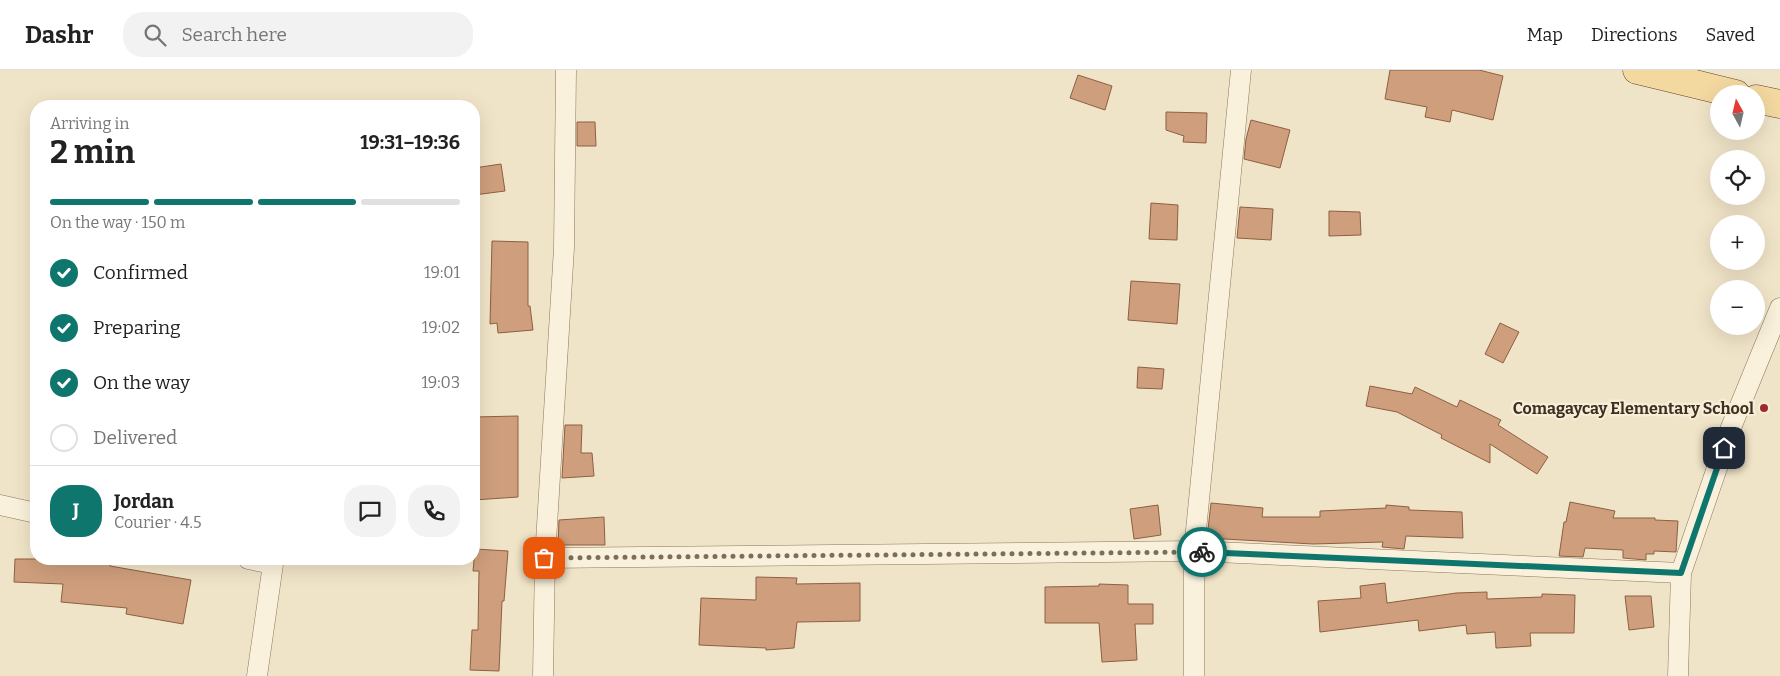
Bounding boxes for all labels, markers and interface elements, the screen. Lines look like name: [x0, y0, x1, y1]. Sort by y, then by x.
search box: [123, 12, 473, 57]
text: Dashr: [25, 21, 93, 49]
icon: search: [141, 21, 169, 49]
text: Search here: [181, 23, 287, 46]
text: Map: [1527, 24, 1563, 46]
text: Directions: [1591, 24, 1678, 46]
text: Saved: [1706, 24, 1755, 46]
north arrow: [1710, 85, 1765, 140]
map controls: [1710, 85, 1765, 335]
text: Arriving in: [50, 114, 129, 133]
text: 19:31–19:36: [360, 131, 460, 154]
text: 2 min: [50, 133, 135, 171]
button: locate: [1710, 150, 1765, 205]
text: On the way · 150 m: [50, 213, 185, 232]
button: +: [1710, 215, 1765, 270]
icon: check: [50, 259, 78, 287]
text: Confirmed: [93, 261, 188, 284]
text: 19:01: [424, 263, 460, 282]
button: −: [1710, 280, 1765, 335]
icon: check: [50, 314, 78, 342]
text: Preparing: [93, 316, 181, 339]
text: 19:02: [422, 318, 460, 337]
icon: check: [50, 369, 78, 397]
text: On the way: [93, 371, 190, 394]
text: 19:03: [421, 373, 460, 392]
place label: Comagaycay Elementary School: [1513, 399, 1754, 418]
marker: Comagaycay Elementary School: [1758, 402, 1770, 414]
text: Delivered: [93, 426, 177, 449]
pin: [1703, 427, 1745, 469]
icon: home: [1710, 434, 1738, 462]
button: chat: [344, 485, 396, 537]
button: phone: [408, 485, 460, 537]
text: Jordan: [114, 490, 174, 513]
text: J: [73, 499, 79, 522]
text: Courier · 4.5: [114, 513, 202, 532]
courier: [1177, 527, 1227, 577]
pin: [523, 537, 565, 579]
icon: bike: [1188, 538, 1216, 566]
icon: bag: [530, 544, 558, 572]

